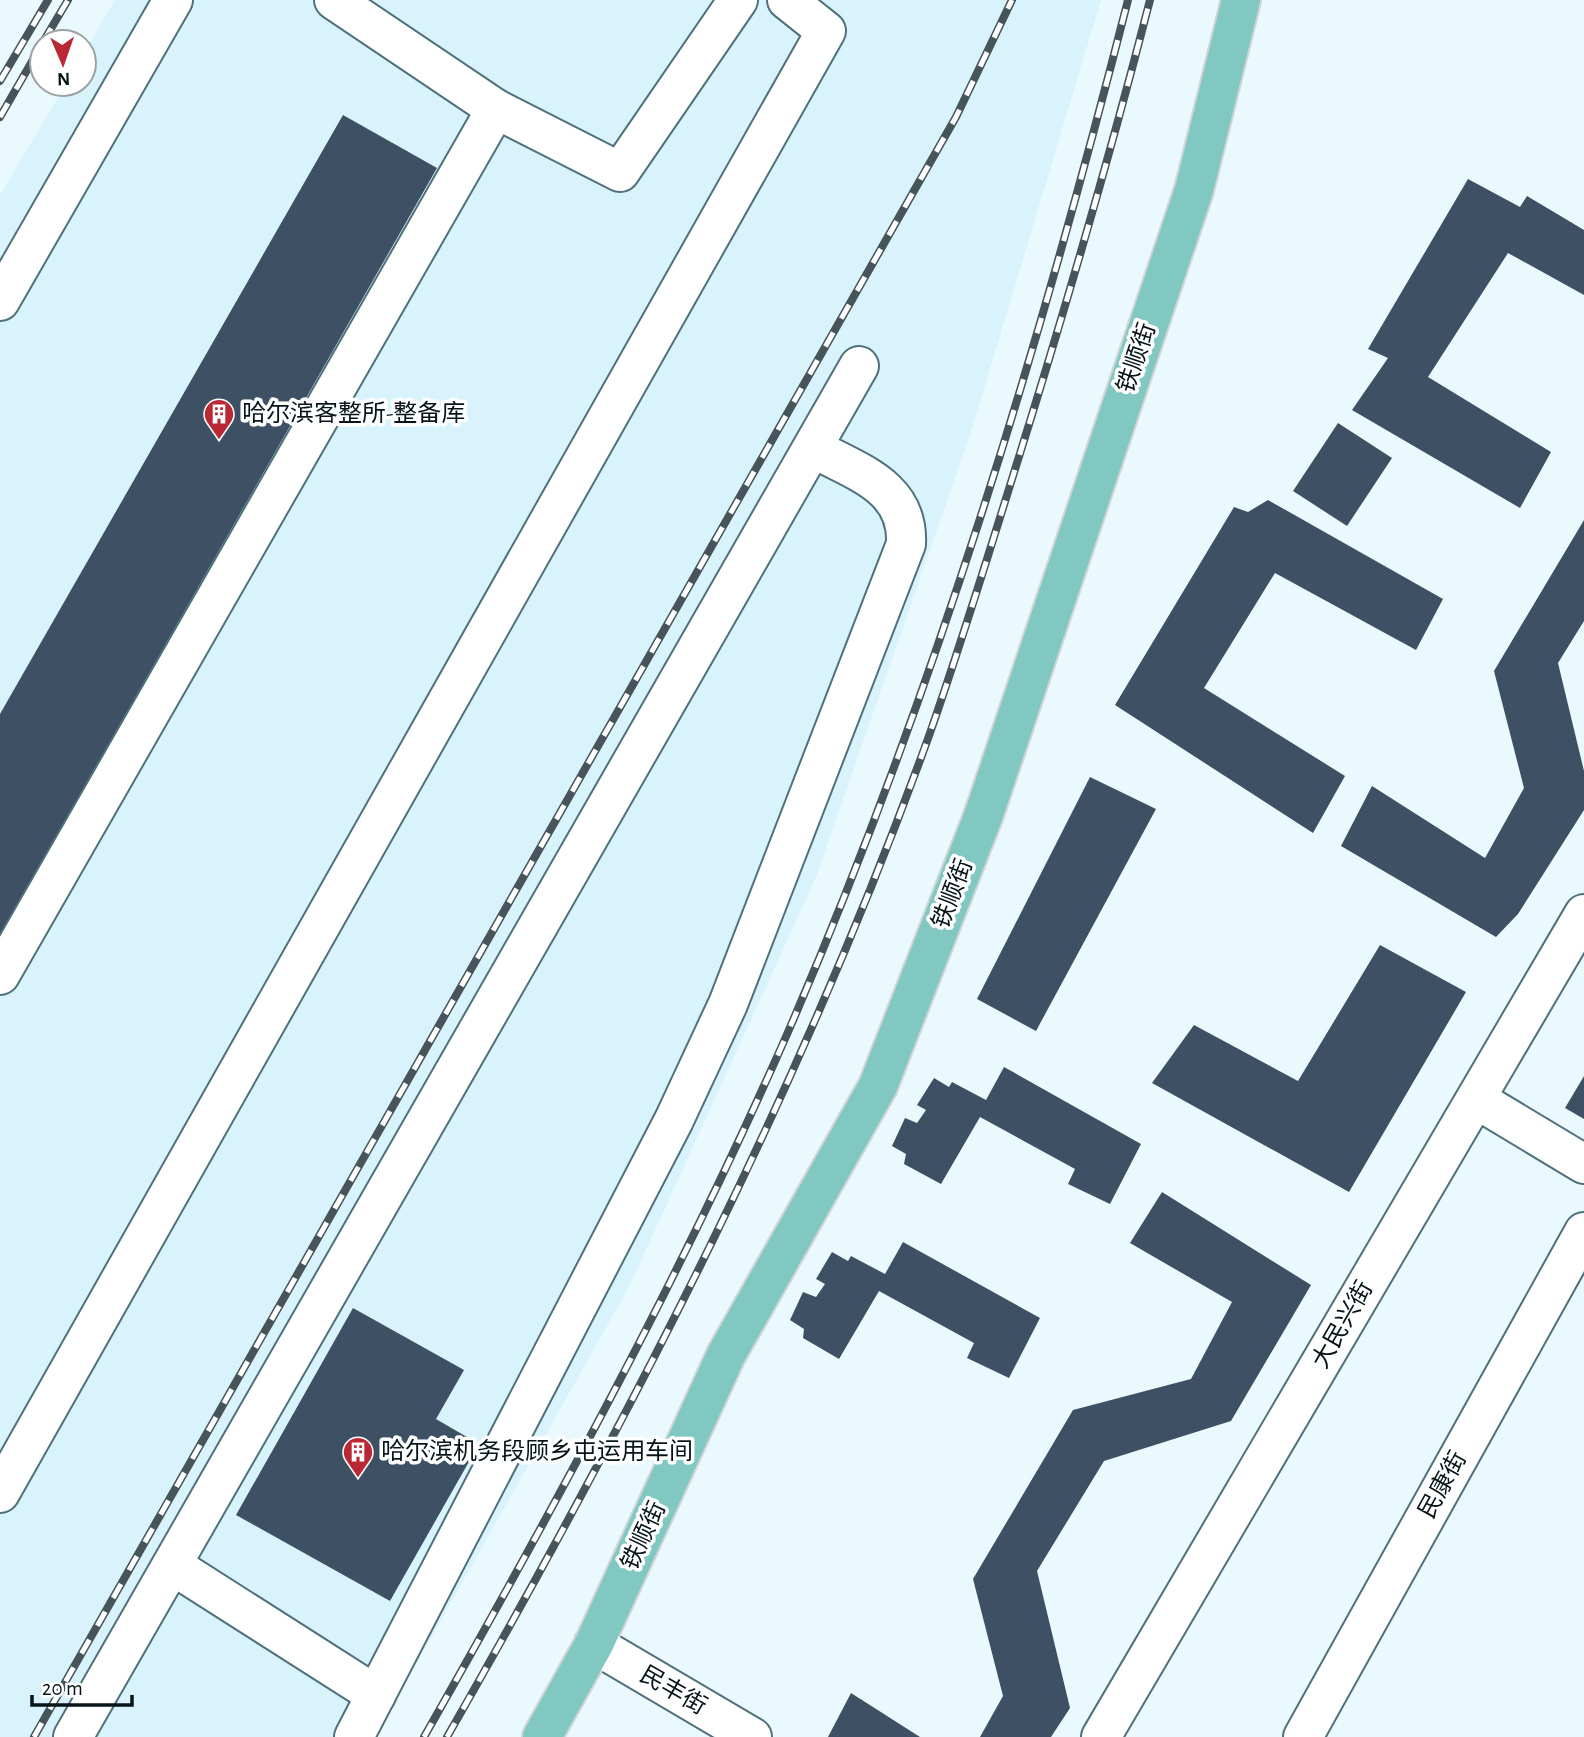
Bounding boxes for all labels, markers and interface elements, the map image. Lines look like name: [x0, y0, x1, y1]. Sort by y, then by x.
north arrow: [28, 28, 98, 98]
text: N: [57, 69, 70, 88]
street label: 铁顺街: [1112, 319, 1160, 396]
building icon: 哈尔滨客整所-整备库: [202, 397, 236, 441]
place label: 哈尔滨客整所-整备库: [242, 400, 465, 426]
street label: 铁顺街: [927, 855, 977, 932]
street label: 大民兴街: [1307, 1276, 1377, 1373]
building icon: 哈尔滨机务段顾乡屯运用车间: [341, 1435, 375, 1479]
place label: 哈尔滨机务段顾乡屯运用车间: [381, 1438, 693, 1464]
street label: 民康街: [1413, 1447, 1471, 1522]
street label: 铁顺街: [616, 1497, 670, 1574]
street label: 民丰街: [636, 1661, 711, 1719]
scale bar: [32, 1664, 131, 1708]
text: 20 m: [42, 1678, 83, 1699]

